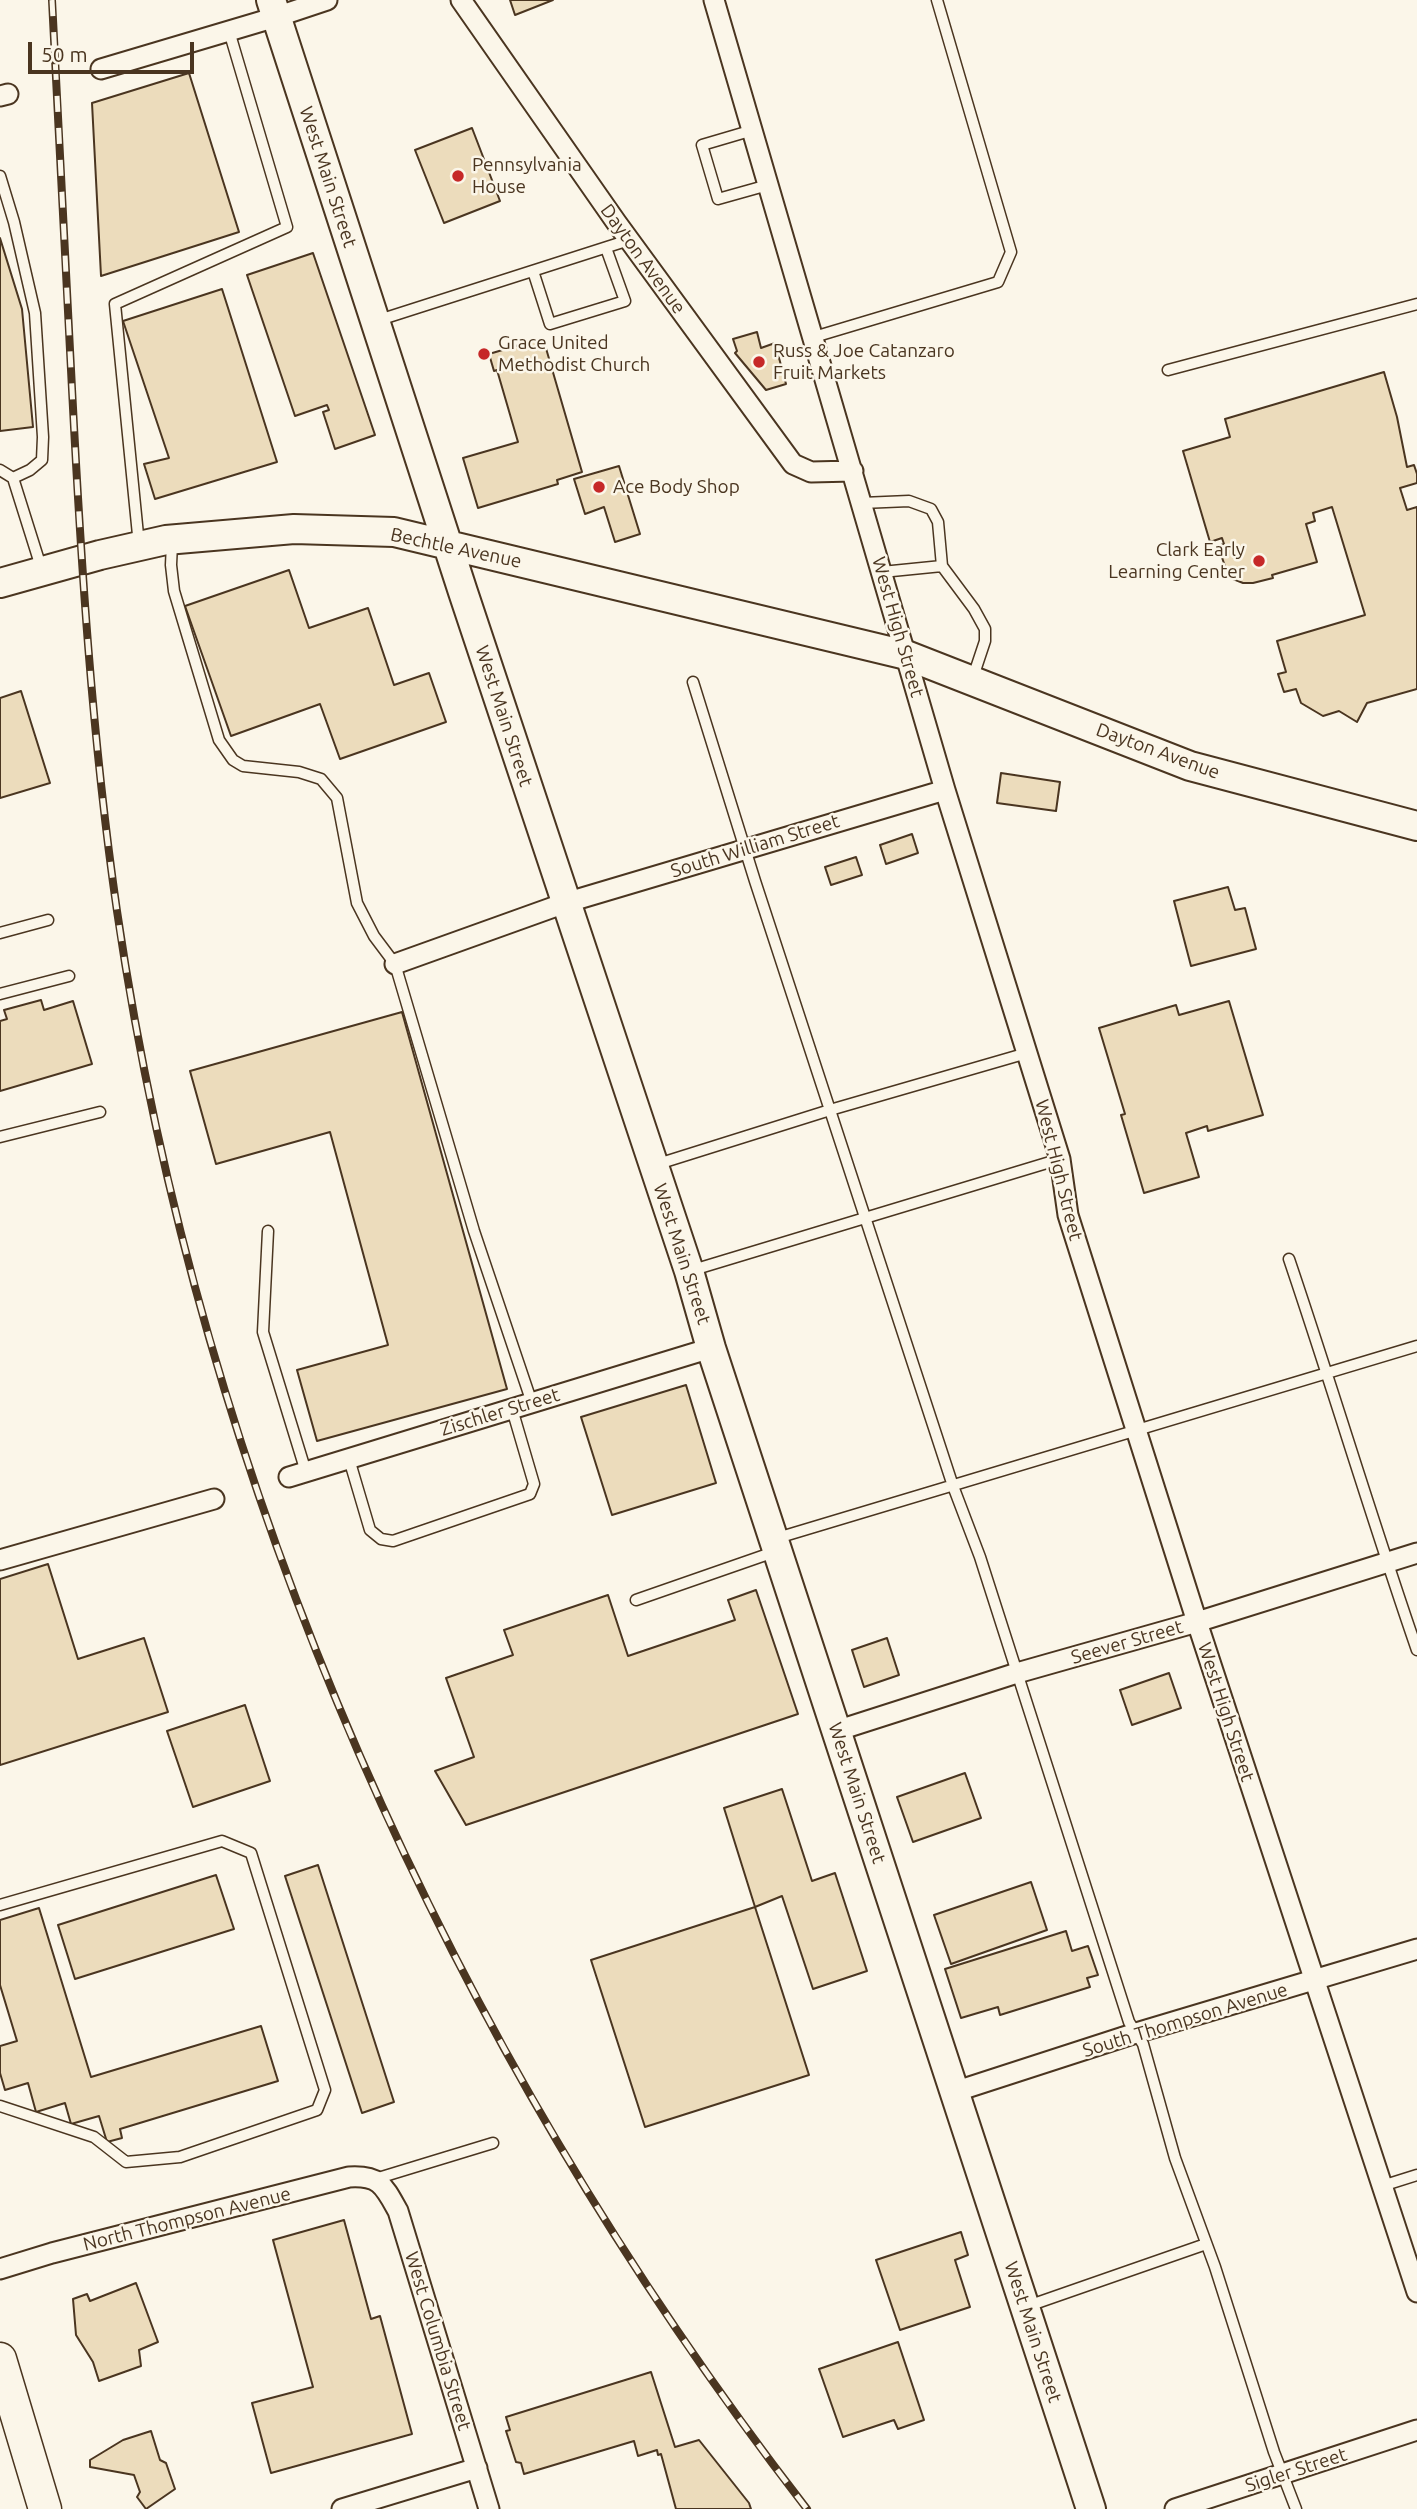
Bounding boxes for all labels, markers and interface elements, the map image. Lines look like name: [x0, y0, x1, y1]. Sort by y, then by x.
scale bar: [32, 28, 198, 72]
text: 50 m: [41, 42, 88, 66]
street label: West Main Street: [294, 104, 362, 250]
place label: Pennsylvania House: [472, 154, 582, 198]
marker: Pennsylvania House: [450, 168, 466, 184]
street label: Dayton Avenue: [596, 200, 690, 318]
place label: Grace United Methodist Church: [498, 332, 650, 376]
place label: Russ & Joe Catanzaro Fruit Markets: [773, 340, 955, 384]
marker: Grace United Methodist Church: [476, 346, 492, 362]
marker: Russ & Joe Catanzaro Fruit Markets: [751, 354, 767, 370]
place label: Ace Body Shop: [613, 476, 740, 498]
marker: Ace Body Shop: [591, 479, 607, 495]
street label: Bechtle Avenue: [388, 523, 524, 573]
place label: Clark Early Learning Center: [1108, 539, 1245, 583]
marker: Clark Early Learning Center: [1251, 553, 1267, 569]
street label: West High Street: [867, 554, 929, 700]
street label: West Main Street: [470, 643, 538, 789]
street label: Dayton Avenue: [1093, 718, 1223, 784]
street label: South William Street: [668, 809, 842, 883]
street label: West High Street: [1030, 1097, 1088, 1243]
street label: West Main Street: [648, 1181, 716, 1327]
street label: Zischler Street: [438, 1383, 562, 1441]
street label: Seever Street: [1068, 1615, 1186, 1669]
street label: West High Street: [1193, 1640, 1259, 1784]
street label: West Main Street: [823, 1720, 891, 1866]
street label: South Thompson Avenue: [1080, 1978, 1290, 2062]
street label: North Thompson Avenue: [81, 2182, 293, 2256]
street label: West Columbia Street: [400, 2249, 476, 2433]
street label: West Main Street: [999, 2259, 1067, 2405]
street label: Sigler Street: [1242, 2443, 1350, 2497]

